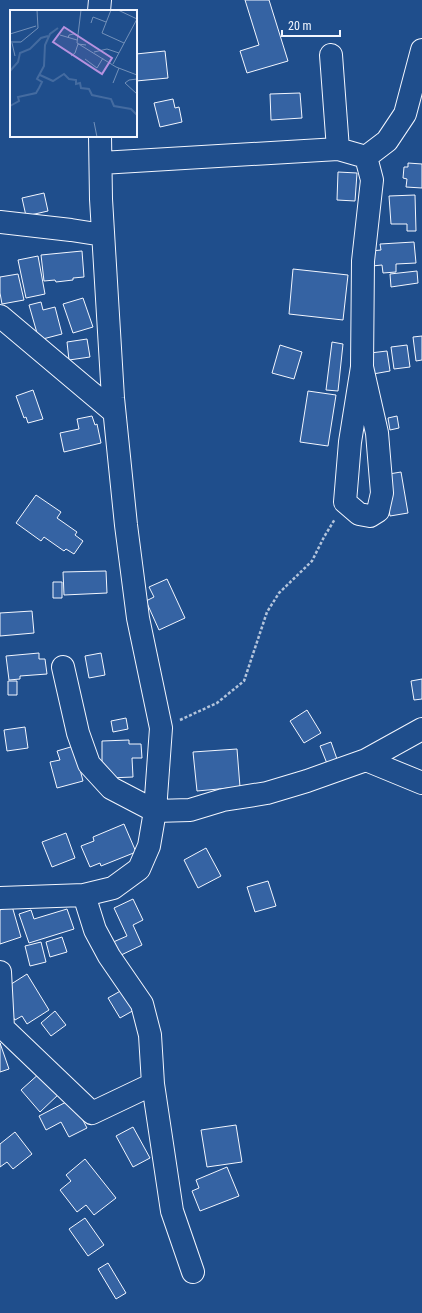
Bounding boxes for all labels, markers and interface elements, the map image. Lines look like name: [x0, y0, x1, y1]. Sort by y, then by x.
inset map: [10, 10, 137, 137]
scale bar: [282, 12, 340, 38]
text: 20 m: [288, 19, 312, 33]

